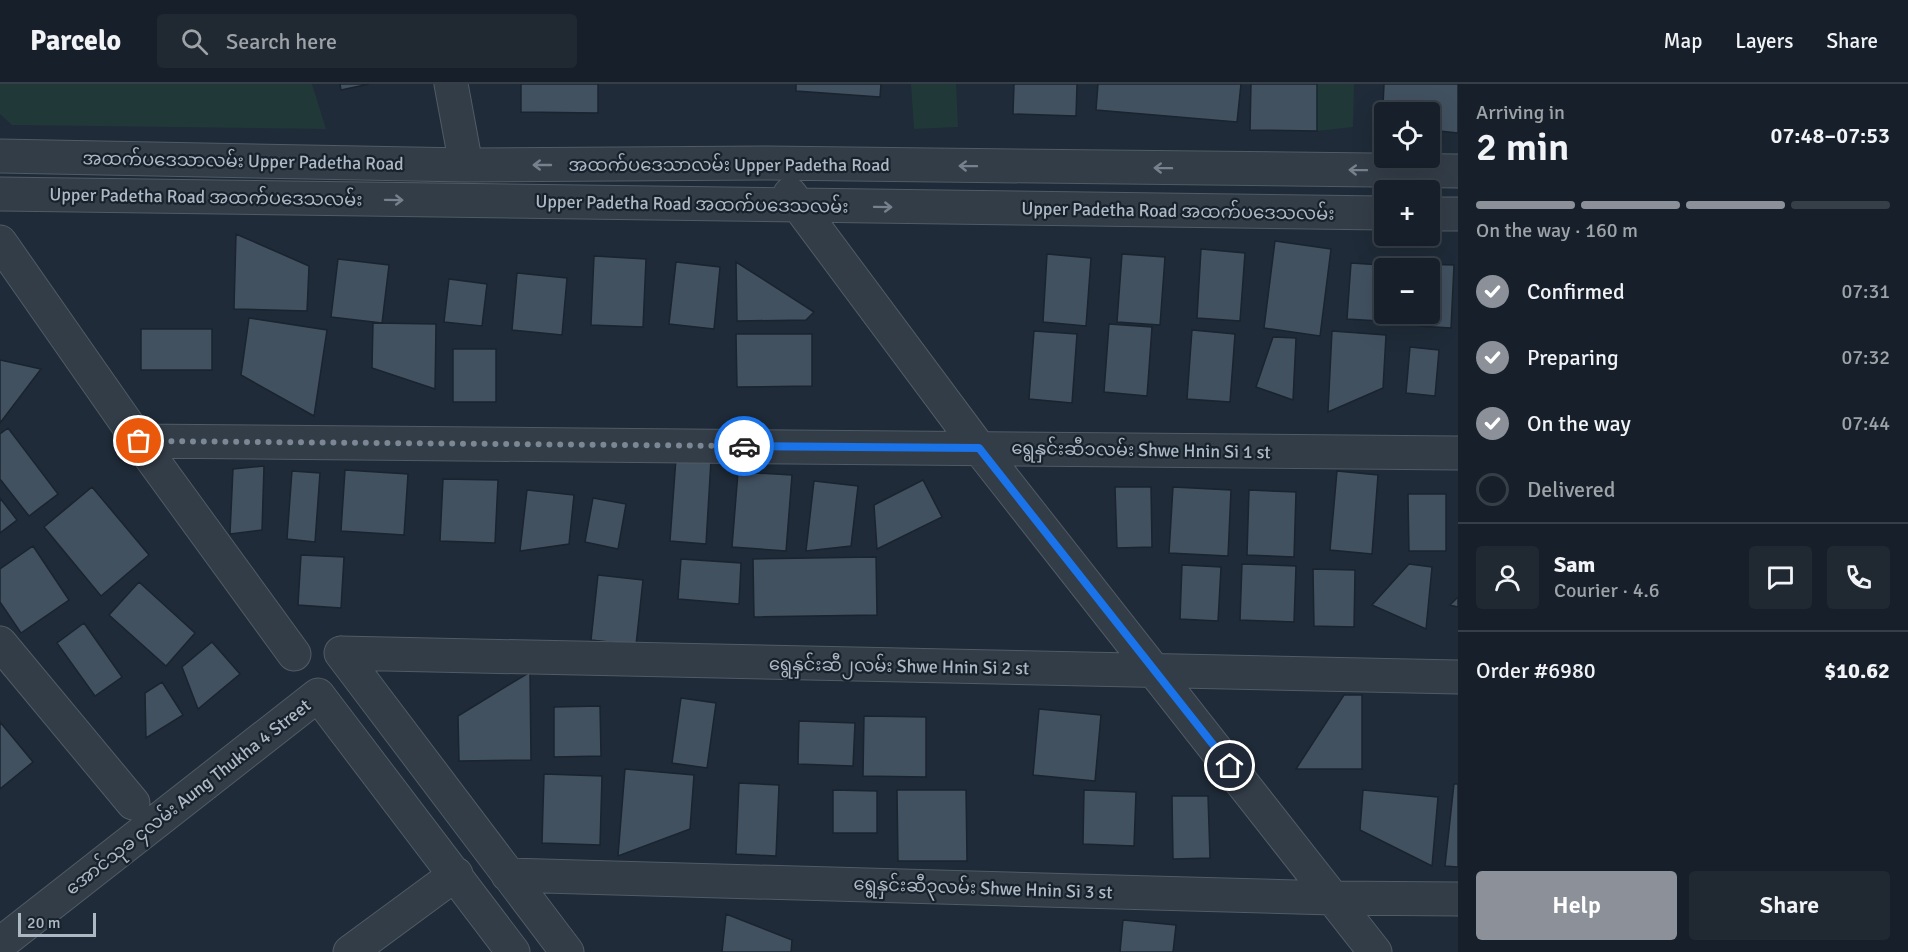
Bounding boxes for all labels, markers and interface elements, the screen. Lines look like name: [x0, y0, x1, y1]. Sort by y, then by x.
search box: [157, 14, 577, 68]
text: Parcelo: [30, 24, 121, 58]
icon: search: [178, 25, 211, 58]
text: Search here: [226, 28, 337, 55]
text: Map: [1664, 28, 1702, 54]
text: Layers: [1735, 28, 1793, 54]
text: Share: [1826, 28, 1878, 54]
text: Arriving in: [1476, 100, 1565, 125]
map controls: [1374, 102, 1440, 324]
button: locate: [1374, 102, 1440, 168]
text: 07:48–07:53: [1771, 122, 1890, 149]
text: 2 min: [1476, 123, 1569, 171]
street label: အထက်ပဒေသာလမ်း Upper Padetha Road: [82, 145, 404, 175]
street label: အထက်ပဒေသာလမ်း Upper Padetha Road: [568, 152, 890, 176]
one-way arrow: [532, 159, 552, 171]
one-way arrow: [958, 160, 978, 171]
one-way arrow: [1153, 162, 1173, 174]
one-way arrow: [1348, 164, 1368, 176]
button: +: [1374, 180, 1440, 246]
street label: Upper Padetha Road အထက်ပဒေသလမ်း: [49, 181, 363, 211]
street label: Upper Padetha Road အထက်ပဒေသလမ်း: [535, 188, 849, 218]
one-way arrow: [384, 194, 404, 206]
street label: Upper Padetha Road အထက်ပဒေသလမ်း: [1021, 195, 1335, 225]
one-way arrow: [873, 201, 893, 213]
text: On the way · 160 m: [1476, 218, 1638, 243]
button: −: [1374, 258, 1440, 324]
icon: check: [1476, 275, 1509, 308]
text: Confirmed: [1527, 278, 1625, 305]
text: 07:31: [1841, 279, 1890, 304]
icon: check: [1476, 341, 1509, 374]
text: Preparing: [1527, 344, 1619, 371]
text: 07:32: [1841, 345, 1890, 370]
icon: check: [1476, 407, 1509, 440]
text: On the way: [1527, 410, 1631, 437]
text: 07:44: [1841, 411, 1890, 436]
pin: [113, 415, 164, 466]
courier: [714, 416, 774, 476]
icon: bag: [122, 424, 155, 457]
icon: car: [728, 430, 761, 463]
street label: ရွေနှင်းဆီ၁လမ်း Shwe Hnin Si 1 st: [1011, 434, 1271, 467]
text: Delivered: [1527, 476, 1615, 503]
button: person: [1476, 546, 1539, 609]
button: chat: [1749, 546, 1812, 609]
button: phone: [1827, 546, 1890, 609]
text: Sam: [1554, 551, 1595, 578]
text: Courier · 4.6: [1554, 578, 1660, 603]
street label: ရွေနှင်းဆီ၂လမ်း Shwe Hnin Si 2 st: [769, 650, 1029, 683]
text: Order #6980: [1476, 657, 1596, 684]
text: $10.62: [1824, 657, 1890, 684]
street label: အောင်သုခ ၄လမ်း Aung Thukha 4 Street: [60, 693, 318, 903]
pin: [1204, 740, 1255, 791]
icon: home: [1213, 749, 1246, 782]
street label: ရွေနှင်းဆီ၃လမ်း Shwe Hnin Si 3 st: [853, 869, 1113, 908]
button: Help: [1476, 871, 1677, 940]
button: Share: [1689, 871, 1890, 940]
scale bar: [18, 910, 96, 938]
text: 20 m: [27, 913, 61, 933]

